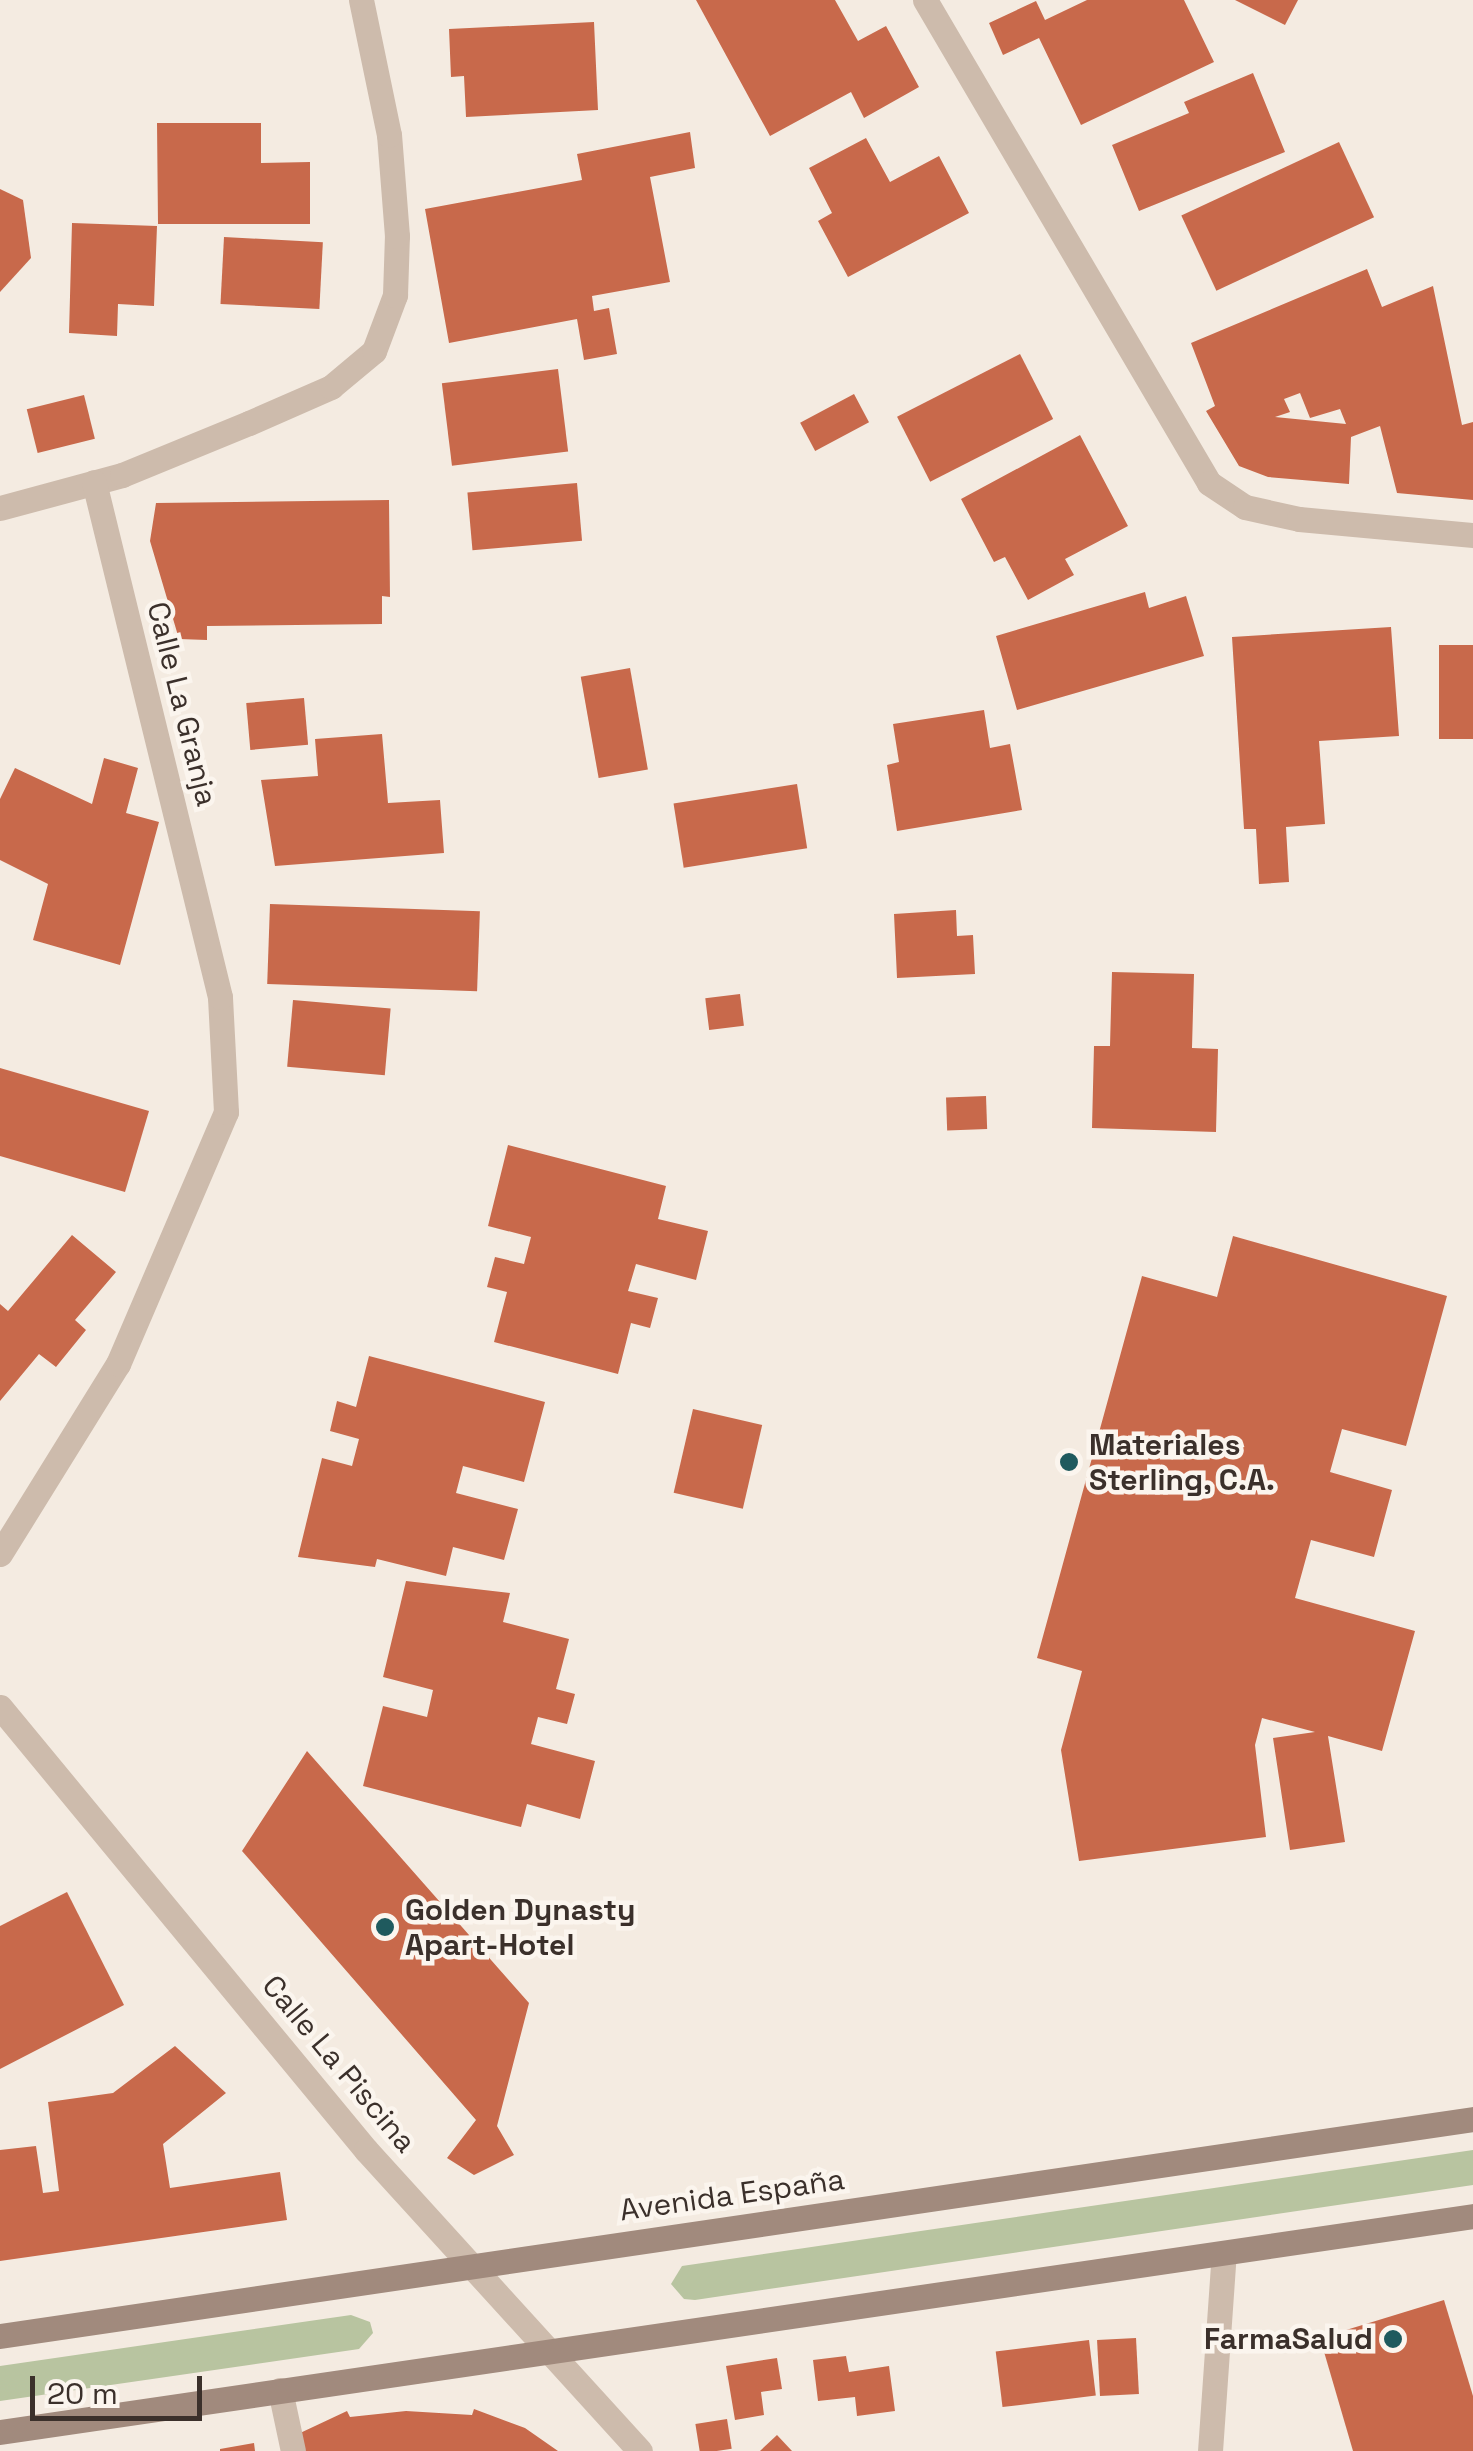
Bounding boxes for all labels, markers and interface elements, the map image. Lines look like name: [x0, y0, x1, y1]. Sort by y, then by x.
street label: Calle La Granja: [139, 598, 225, 810]
place label: Materiales Sterling, C.A.: [1089, 1427, 1276, 1498]
marker: Materiales Sterling, C.A.: [1058, 1451, 1080, 1473]
place label: Golden Dynasty Apart-Hotel: [405, 1892, 635, 1962]
marker: Golden Dynasty Apart-Hotel: [374, 1916, 396, 1938]
street label: Calle La Piscina: [254, 1968, 424, 2160]
street label: Avenida España: [617, 2161, 847, 2229]
place label: FarmaSalud: [1204, 2321, 1373, 2357]
marker: FarmaSalud: [1382, 2328, 1404, 2350]
scale bar: [35, 2356, 208, 2418]
text: 20 m: [47, 2374, 118, 2413]

